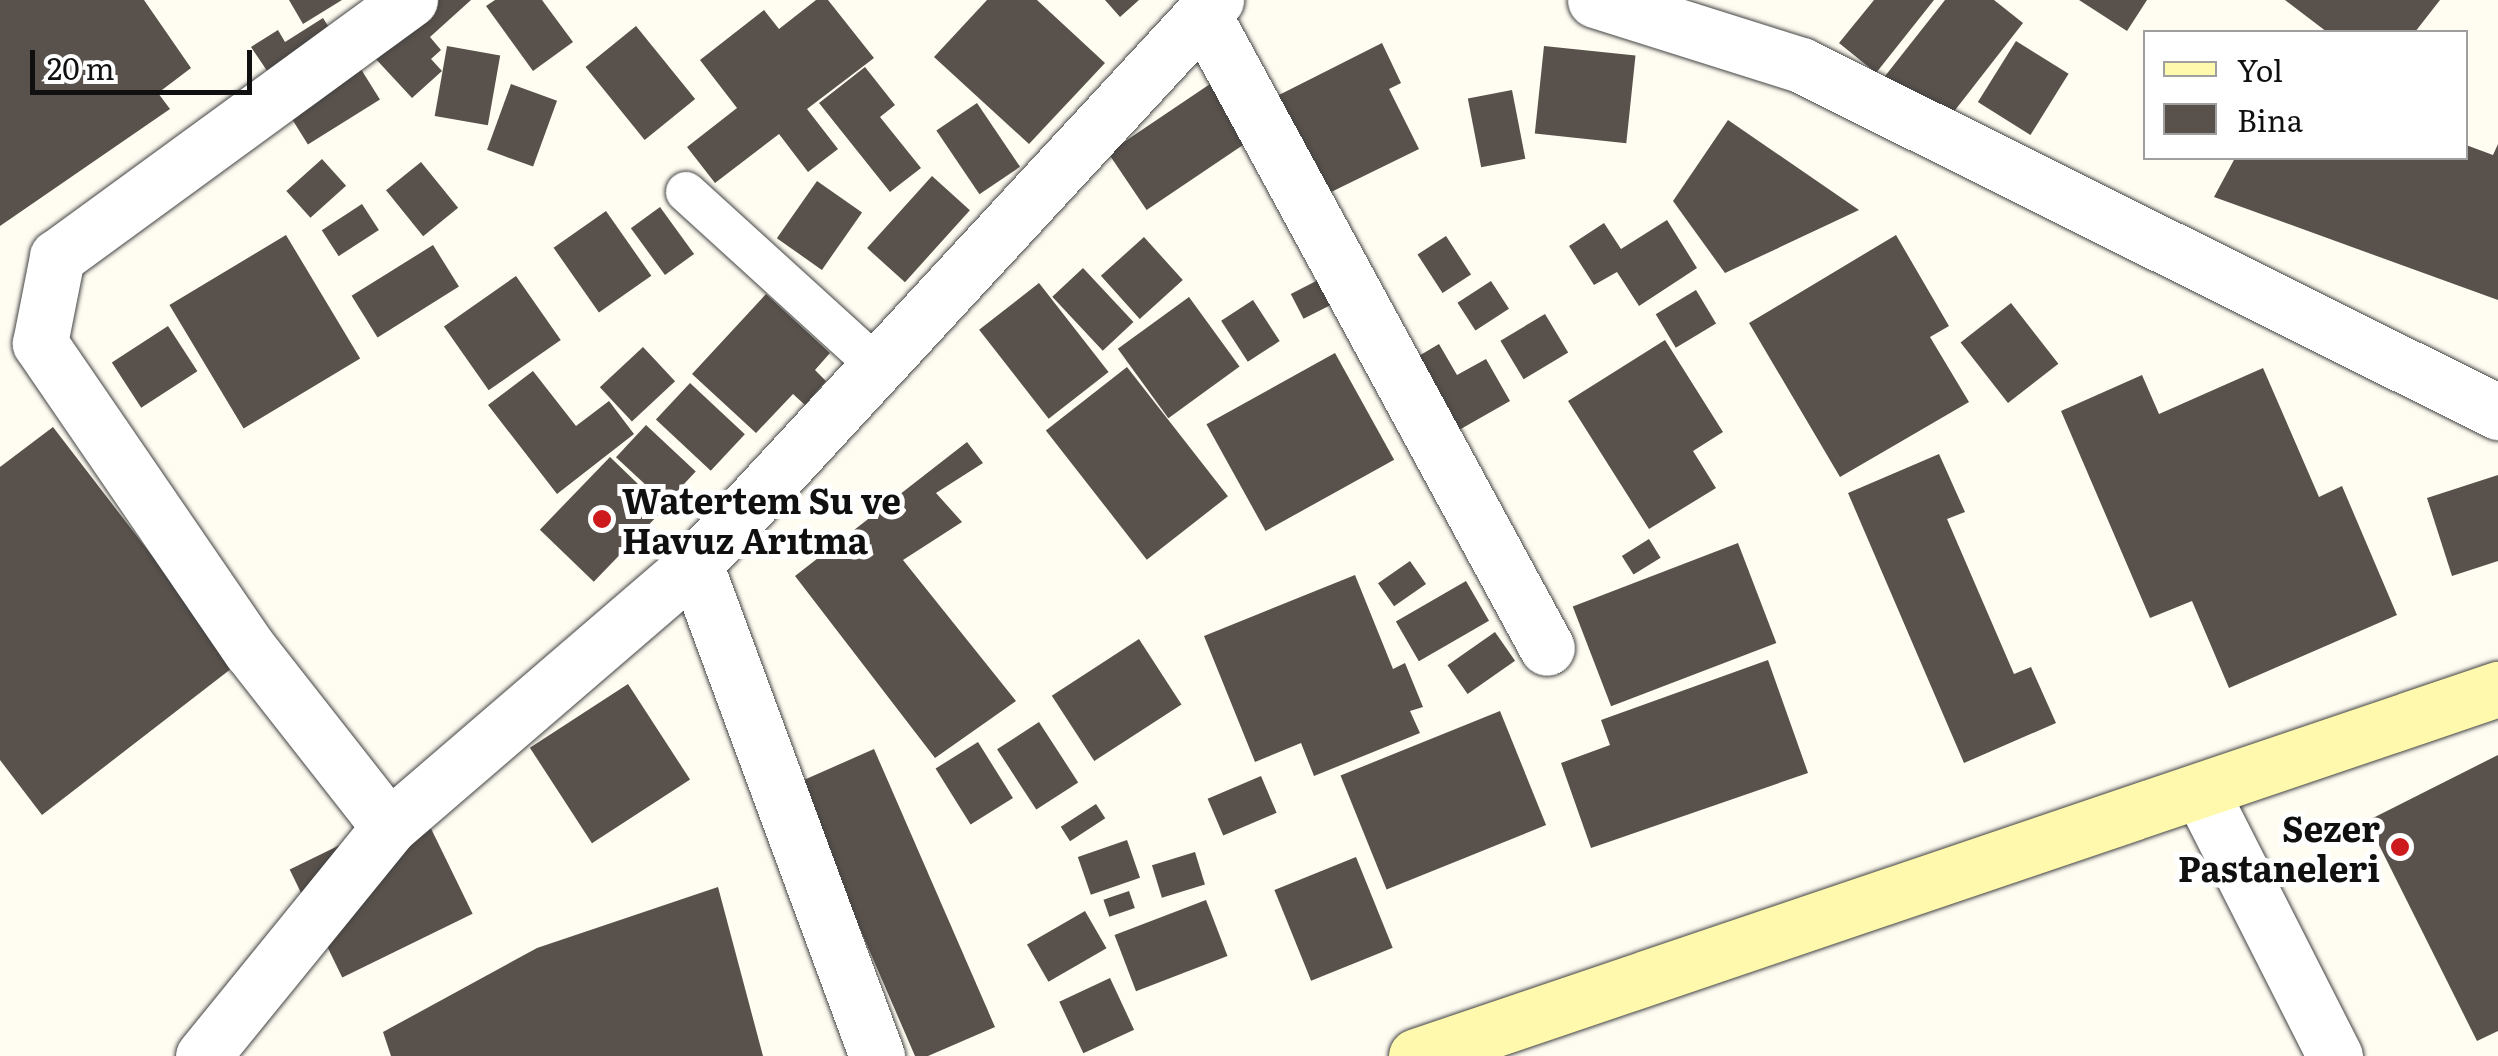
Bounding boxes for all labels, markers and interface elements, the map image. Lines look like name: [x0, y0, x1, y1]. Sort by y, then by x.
scale bar: [35, 30, 258, 92]
legend: [2143, 30, 2468, 160]
text: 20 m: [47, 45, 115, 89]
text: Yol: [2237, 47, 2283, 91]
text: Bina: [2237, 97, 2303, 141]
place label: Watertem Su ve Havuz Arıtma: [622, 478, 901, 560]
marker: Watertem Su ve Havuz Arıtma: [591, 508, 613, 530]
place label: Sezer Pastaneleri: [2178, 806, 2380, 888]
marker: Sezer Pastaneleri: [2389, 836, 2411, 858]

